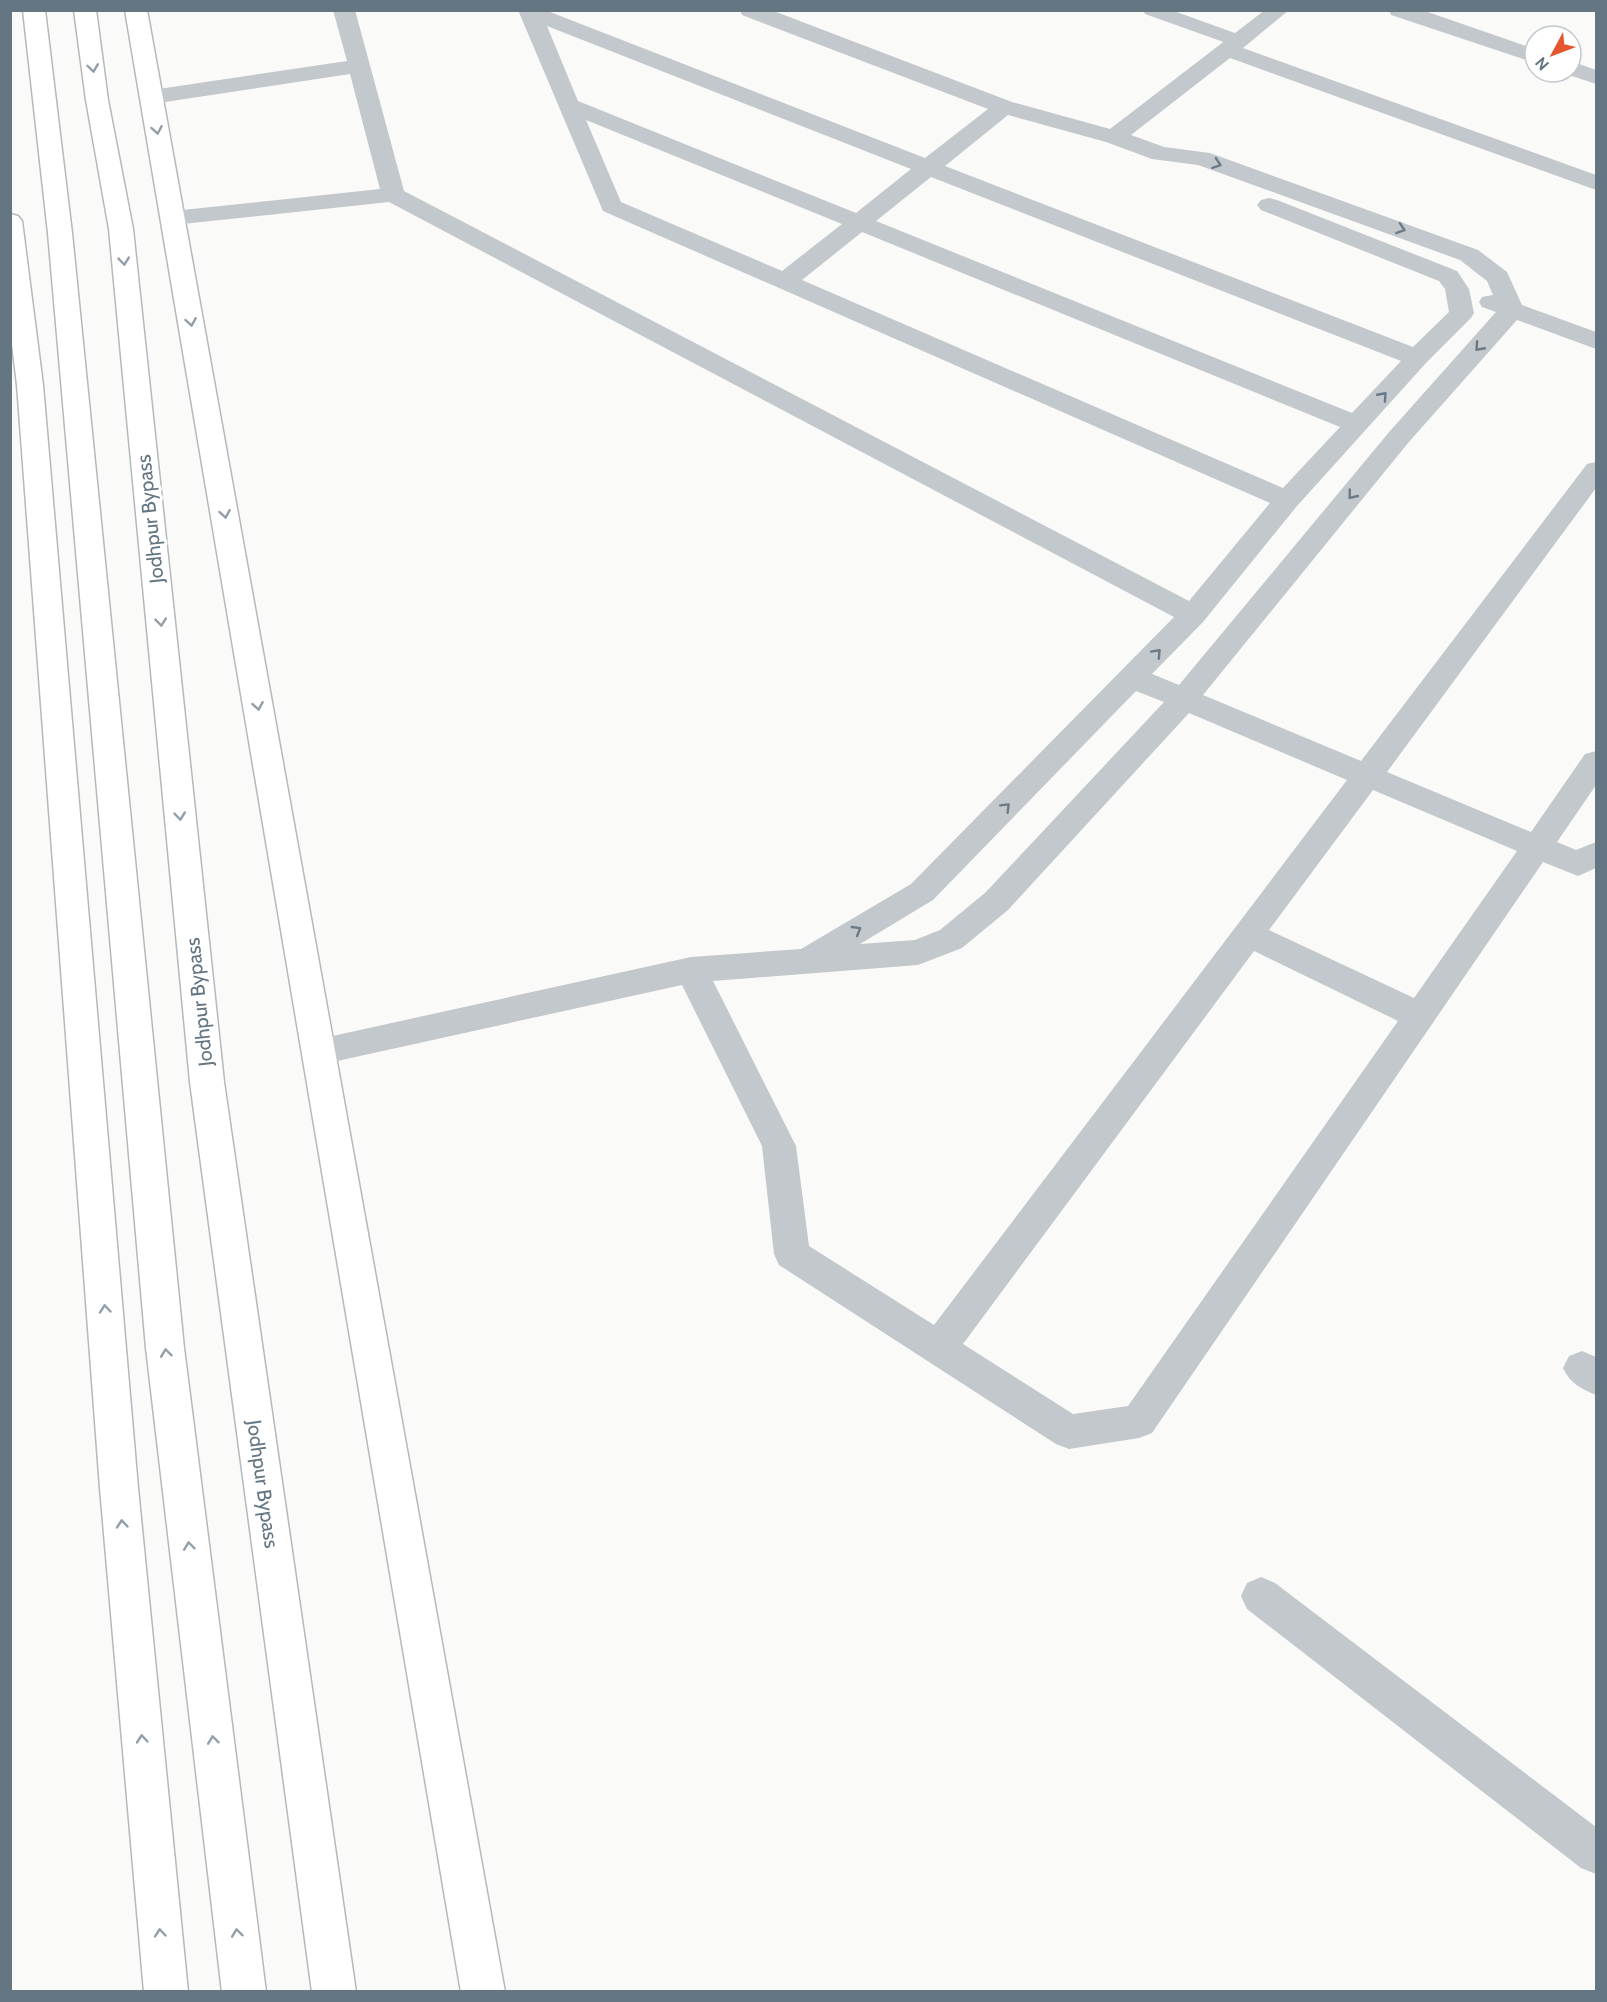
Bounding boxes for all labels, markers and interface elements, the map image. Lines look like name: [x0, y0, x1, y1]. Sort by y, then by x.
north arrow: [1523, 24, 1583, 84]
text: N: [1531, 53, 1553, 74]
one-way arrow: [86, 64, 98, 73]
one-way arrow: [150, 125, 163, 135]
one-way arrow: [1211, 156, 1222, 169]
one-way arrow: [1395, 221, 1406, 234]
one-way arrow: [117, 256, 130, 265]
one-way arrow: [184, 317, 197, 327]
one-way arrow: [1475, 340, 1486, 351]
one-way arrow: [1376, 392, 1387, 403]
street label: Jodhpur Bypass: [131, 454, 169, 585]
one-way arrow: [1348, 488, 1359, 499]
one-way arrow: [218, 510, 230, 519]
one-way arrow: [154, 617, 167, 627]
one-way arrow: [1150, 650, 1161, 661]
one-way arrow: [251, 701, 264, 711]
one-way arrow: [999, 804, 1010, 814]
one-way arrow: [173, 811, 186, 821]
one-way arrow: [851, 926, 861, 938]
street label: Jodhpur Bypass: [180, 937, 218, 1068]
one-way arrow: [98, 1304, 111, 1313]
one-way arrow: [160, 1348, 173, 1357]
street label: Jodhpur Bypass: [242, 1417, 284, 1550]
one-way arrow: [116, 1519, 129, 1529]
one-way arrow: [184, 1542, 196, 1551]
one-way arrow: [136, 1735, 149, 1744]
one-way arrow: [207, 1735, 220, 1744]
one-way arrow: [154, 1929, 167, 1938]
one-way arrow: [231, 1929, 243, 1938]

